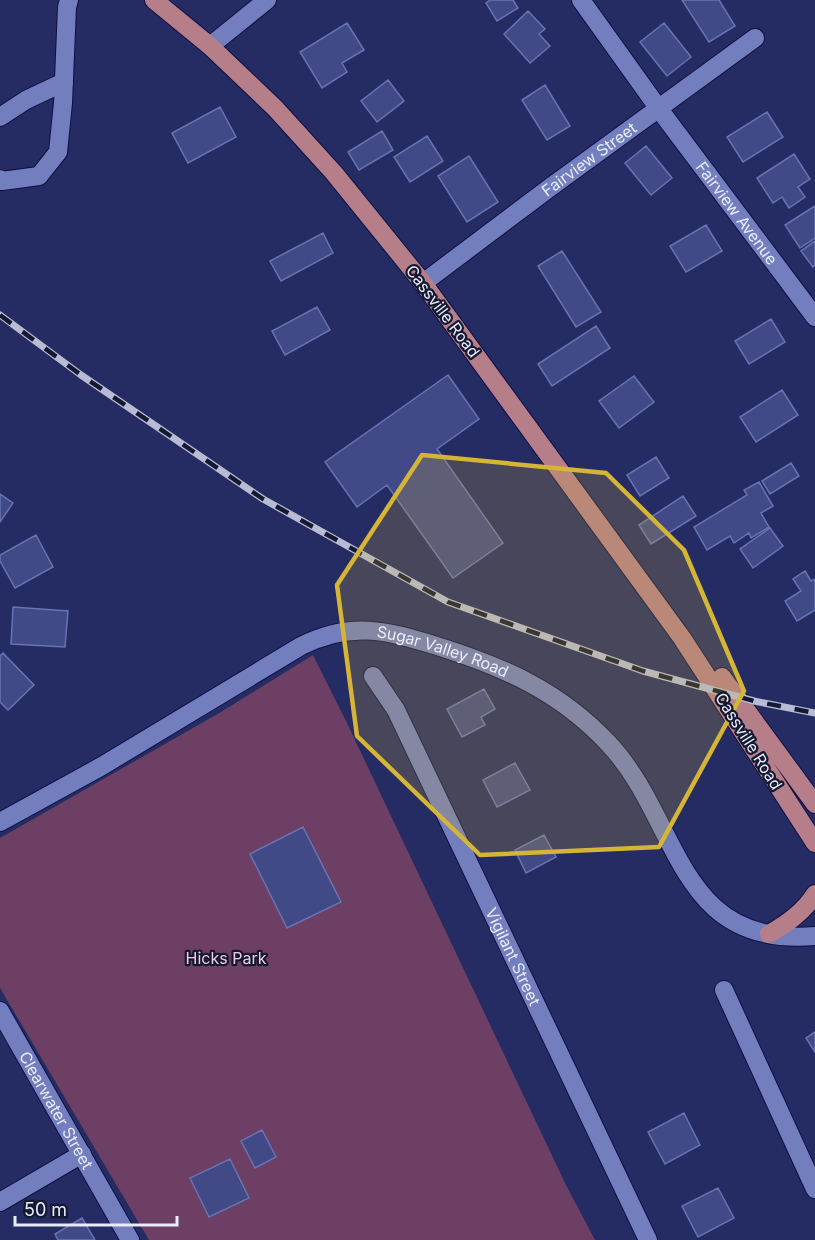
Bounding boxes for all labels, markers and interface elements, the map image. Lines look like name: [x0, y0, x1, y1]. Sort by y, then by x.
street label: Fairview Street: [537, 118, 640, 201]
street label: Fairview Avenue: [692, 157, 782, 269]
street label: Cassville Road: [402, 261, 484, 361]
street label: Sugar Valley Road: [376, 621, 512, 681]
street label: Cassville Road: [711, 689, 787, 793]
street label: Vigilant Street: [481, 904, 545, 1009]
park label: Hicks Park: [186, 948, 267, 968]
street label: Clearwater Street: [15, 1048, 98, 1173]
scale bar: [15, 1189, 177, 1227]
text: 50 m: [24, 1199, 67, 1220]

